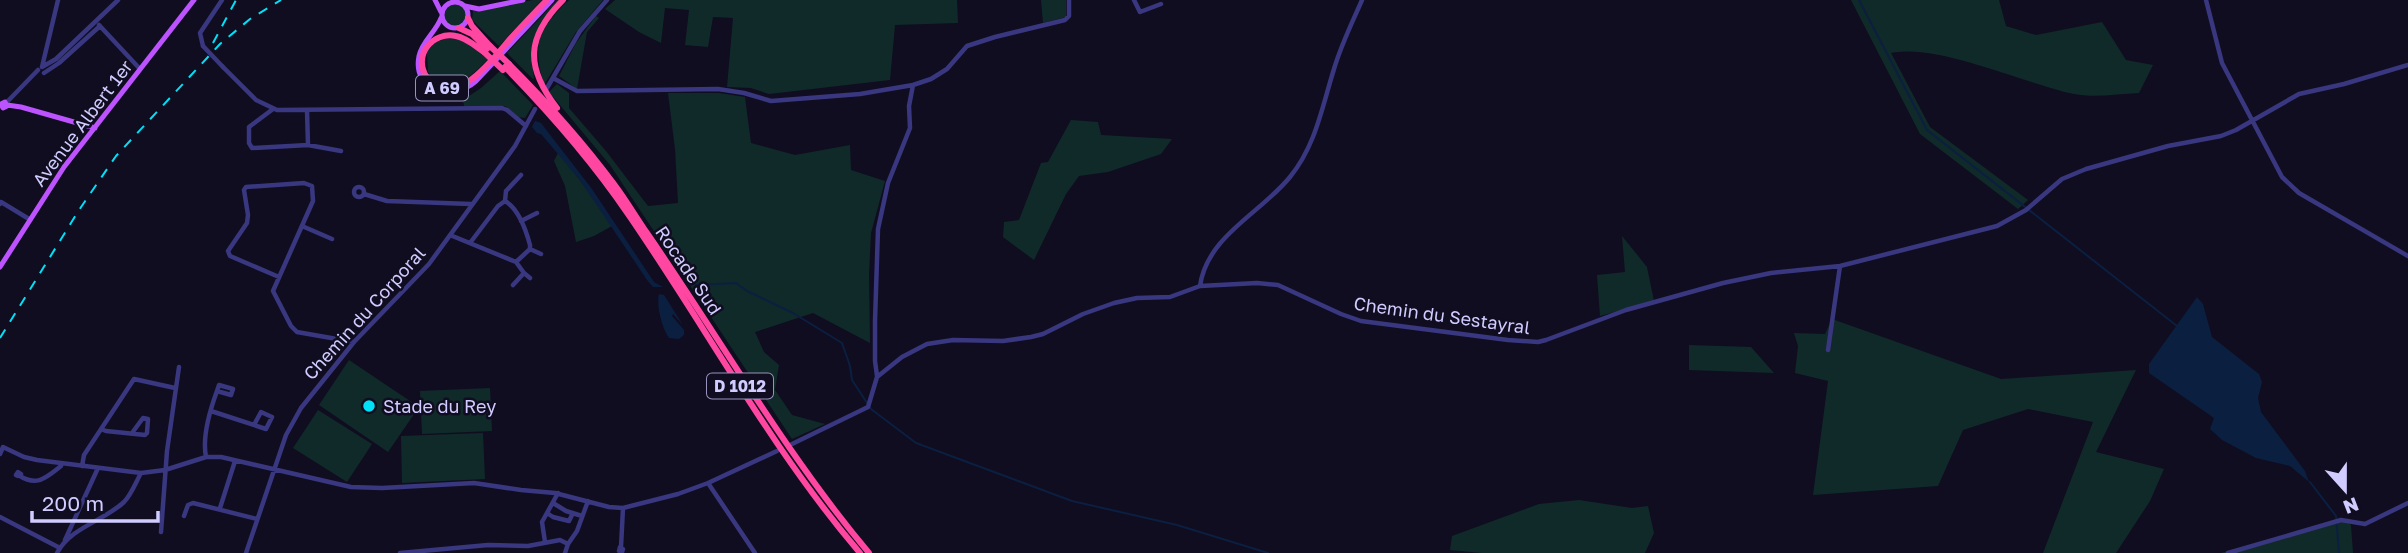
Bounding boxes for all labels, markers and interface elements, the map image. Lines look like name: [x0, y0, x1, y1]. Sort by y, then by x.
street label: Avenue Albert 1er: [27, 56, 137, 190]
road number: A 69: [416, 76, 468, 100]
street label: Rocade Sud: [651, 221, 727, 319]
street label: Chemin du Corporal: [299, 242, 430, 384]
street label: Chemin du Sestayral: [1352, 292, 1532, 338]
road number: D 1012: [707, 374, 773, 398]
place label: Stade du Rey: [383, 395, 496, 417]
marker: Stade du Rey: [361, 398, 377, 414]
north arrow: [2310, 455, 2380, 525]
scale bar: [32, 480, 158, 524]
text: 200 m: [42, 490, 104, 516]
text: N: [2340, 493, 2362, 520]

